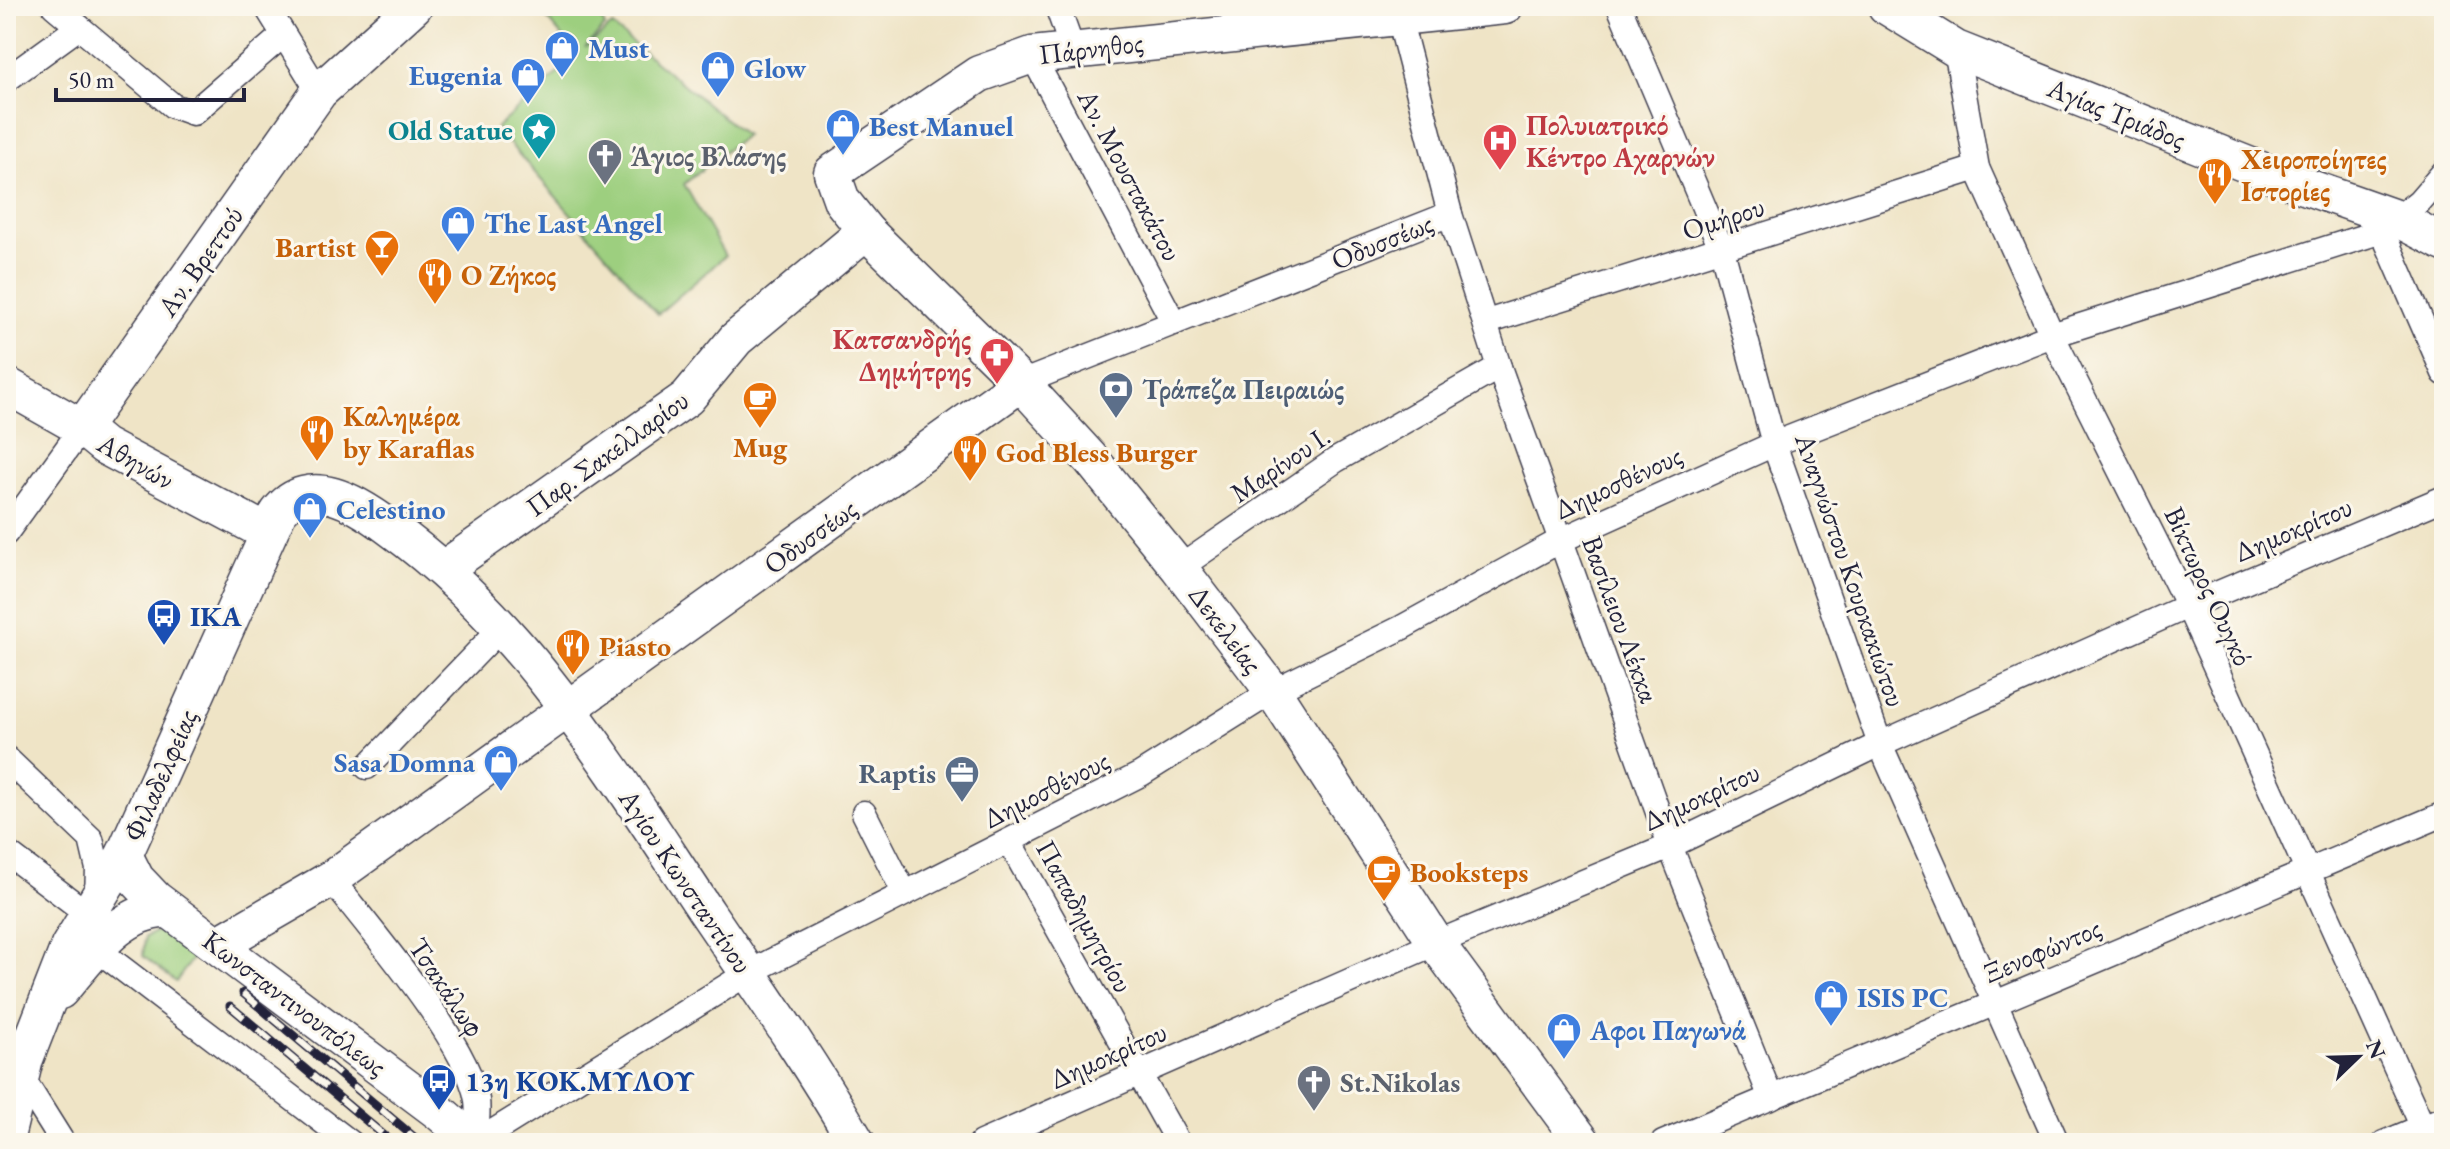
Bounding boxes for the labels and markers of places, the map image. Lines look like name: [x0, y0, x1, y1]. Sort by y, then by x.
shop icon: Must: [543, 29, 581, 79]
place label: Must: [588, 30, 649, 66]
shop icon: Glow: [699, 49, 737, 99]
place label: Glow: [744, 50, 806, 86]
shop icon: Eugenia: [509, 56, 547, 106]
place label: Eugenia: [409, 57, 503, 93]
shop icon: Best Manuel: [824, 107, 862, 157]
place label: Πολυιατρικό Κέντρο Αχαρνών: [1526, 107, 1715, 175]
place label: Best Manuel: [869, 108, 1014, 144]
place icon: Old Statue: [520, 111, 558, 161]
place label: Old Statue: [388, 112, 513, 148]
hospital icon: Πολυιατρικό Κέντρο Αχαρνών: [1481, 122, 1519, 172]
church icon: Άγιος Βλάσης: [586, 137, 624, 187]
place label: Άγιος Βλάσης: [630, 138, 786, 174]
place label: Χειροποίητες Ιστορίες: [2240, 141, 2387, 209]
restaurant icon: Χειροποίητες Ιστορίες: [2196, 156, 2234, 206]
shop icon: The Last Angel: [439, 204, 477, 254]
place label: The Last Angel: [484, 205, 663, 241]
bar icon: Bartist: [363, 228, 401, 278]
place label: Bartist: [275, 229, 356, 265]
restaurant icon: Ο Ζήκος: [416, 256, 454, 306]
place label: Ο Ζήκος: [461, 257, 556, 293]
place label: Κατσανδρής Δημήτρης: [832, 321, 971, 389]
pharmacy icon: Κατσανδρής Δημήτρης: [978, 336, 1016, 386]
bank icon: Τράπεζα Πειραιώς: [1097, 370, 1135, 420]
place label: Τράπεζα Πειραιώς: [1142, 371, 1344, 407]
cafe icon: Mug: [741, 380, 779, 430]
place label: Καλημέρα by Karaflas: [343, 398, 475, 466]
restaurant icon: Καλημέρα by Karaflas: [298, 413, 336, 463]
place label: Mug: [733, 429, 788, 465]
restaurant icon: God Bless Burger: [951, 433, 989, 483]
place label: God Bless Burger: [996, 434, 1198, 470]
shop icon: Celestino: [291, 490, 329, 540]
place label: Celestino: [336, 491, 446, 527]
bus stop icon: IKA: [145, 597, 183, 647]
place label: IKA: [190, 598, 243, 634]
restaurant icon: Piasto: [554, 627, 592, 677]
place label: Piasto: [599, 628, 671, 664]
shop icon: Sasa Domna: [482, 743, 520, 793]
place label: Sasa Domna: [334, 744, 476, 780]
office icon: Raptis: [943, 754, 981, 804]
place label: Raptis: [858, 755, 936, 791]
cafe icon: Booksteps: [1365, 853, 1403, 903]
place label: Booksteps: [1410, 854, 1528, 890]
shop icon: ISIS PC: [1812, 978, 1850, 1028]
place label: ISIS PC: [1857, 979, 1949, 1015]
shop icon: Αφοι Παγωνά: [1545, 1011, 1583, 1061]
place label: Αφοι Παγωνά: [1589, 1012, 1747, 1048]
bus stop icon: 13η ΚΟΚ.ΜΥΛΟΥ: [420, 1062, 458, 1112]
place label: 13η ΚΟΚ.ΜΥΛΟΥ: [465, 1063, 695, 1099]
church icon: St.Nikolas: [1295, 1063, 1333, 1113]
place label: St.Nikolas: [1340, 1064, 1460, 1100]

